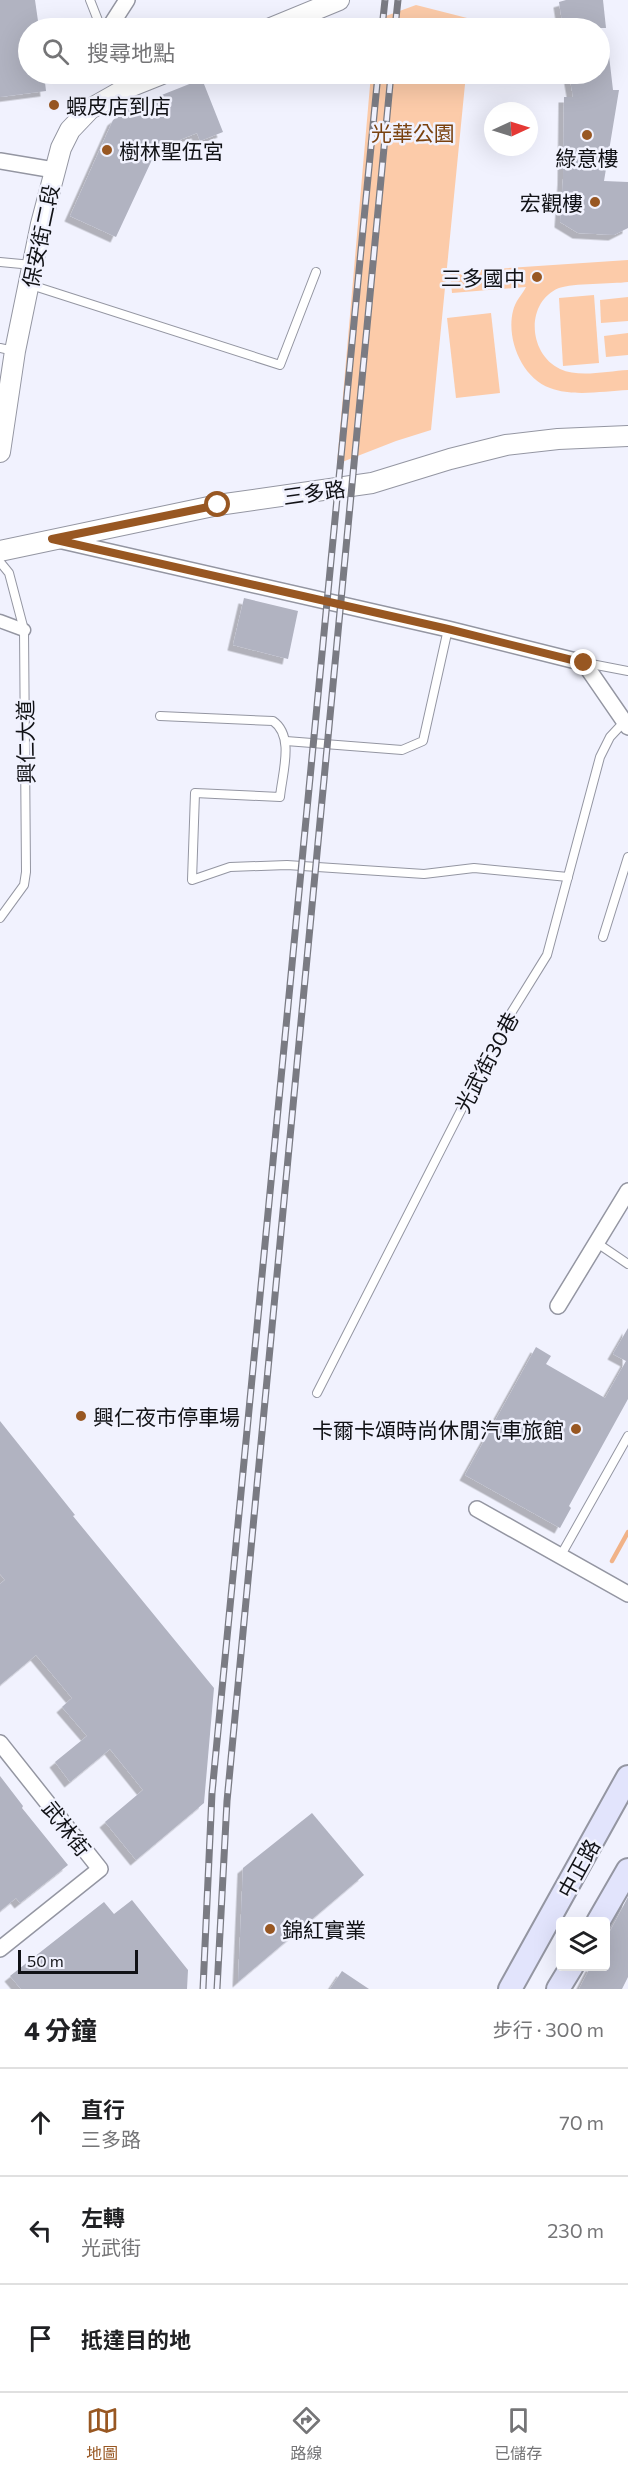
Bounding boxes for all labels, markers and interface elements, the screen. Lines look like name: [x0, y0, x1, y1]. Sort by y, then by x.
search box: [18, 18, 610, 84]
icon: search: [39, 35, 72, 68]
text: 搜尋地點: [87, 39, 175, 66]
place label: 蝦皮店到店: [66, 93, 171, 118]
marker: 蝦皮店到店: [47, 98, 61, 112]
north arrow: [484, 102, 538, 156]
park label: 光華公園: [371, 120, 455, 145]
marker: 綠意樓: [580, 128, 594, 142]
place label: 樹林聖伍宮: [119, 138, 224, 163]
marker: 樹林聖伍宮: [100, 143, 114, 157]
place label: 綠意樓: [556, 145, 619, 170]
street label: 保安街二段: [17, 182, 63, 290]
place label: 宏觀樓: [520, 190, 583, 215]
marker: 宏觀樓: [588, 195, 602, 209]
place label: 三多國中: [441, 265, 525, 290]
marker: 三多國中: [530, 270, 544, 284]
street label: 三多路: [281, 475, 347, 509]
route start: [204, 491, 230, 517]
route end: [570, 649, 596, 675]
street label: 興仁大道: [12, 700, 38, 784]
street label: 光武街30巷: [449, 1008, 523, 1116]
place label: 興仁夜市停車場: [93, 1404, 240, 1429]
marker: 興仁夜市停車場: [74, 1409, 88, 1423]
place label: 卡爾卡頌時尚休閒汽車旅館: [312, 1417, 564, 1442]
marker: 卡爾卡頌時尚休閒汽車旅館: [569, 1422, 583, 1436]
street label: 武林街: [38, 1795, 96, 1861]
street label: 中正路: [552, 1834, 604, 1902]
place label: 錦紅實業: [282, 1917, 366, 1942]
map controls: [556, 1917, 610, 1971]
button: layers: [556, 1917, 610, 1971]
marker: 錦紅實業: [263, 1922, 277, 1936]
scale bar: [18, 1947, 138, 1974]
text: 50 m: [27, 1951, 64, 1970]
text: 4 分鐘: [24, 2014, 97, 2045]
text: 步行 · 300 m: [493, 2017, 604, 2041]
text: 直行: [81, 2096, 125, 2123]
icon: ahead: [24, 2106, 57, 2139]
text: 70 m: [559, 2110, 604, 2134]
text: 三多路: [81, 2127, 141, 2151]
text: 左轉: [81, 2204, 125, 2231]
icon: left: [24, 2214, 57, 2247]
text: 230 m: [547, 2218, 604, 2242]
text: 光武街: [81, 2235, 141, 2259]
icon: arrive: [24, 2322, 57, 2355]
text: 抵達目的地: [81, 2326, 191, 2353]
tab: 地圖: [86, 2404, 119, 2464]
tab: 路線: [290, 2404, 323, 2464]
tab: 已儲存: [494, 2404, 542, 2464]

